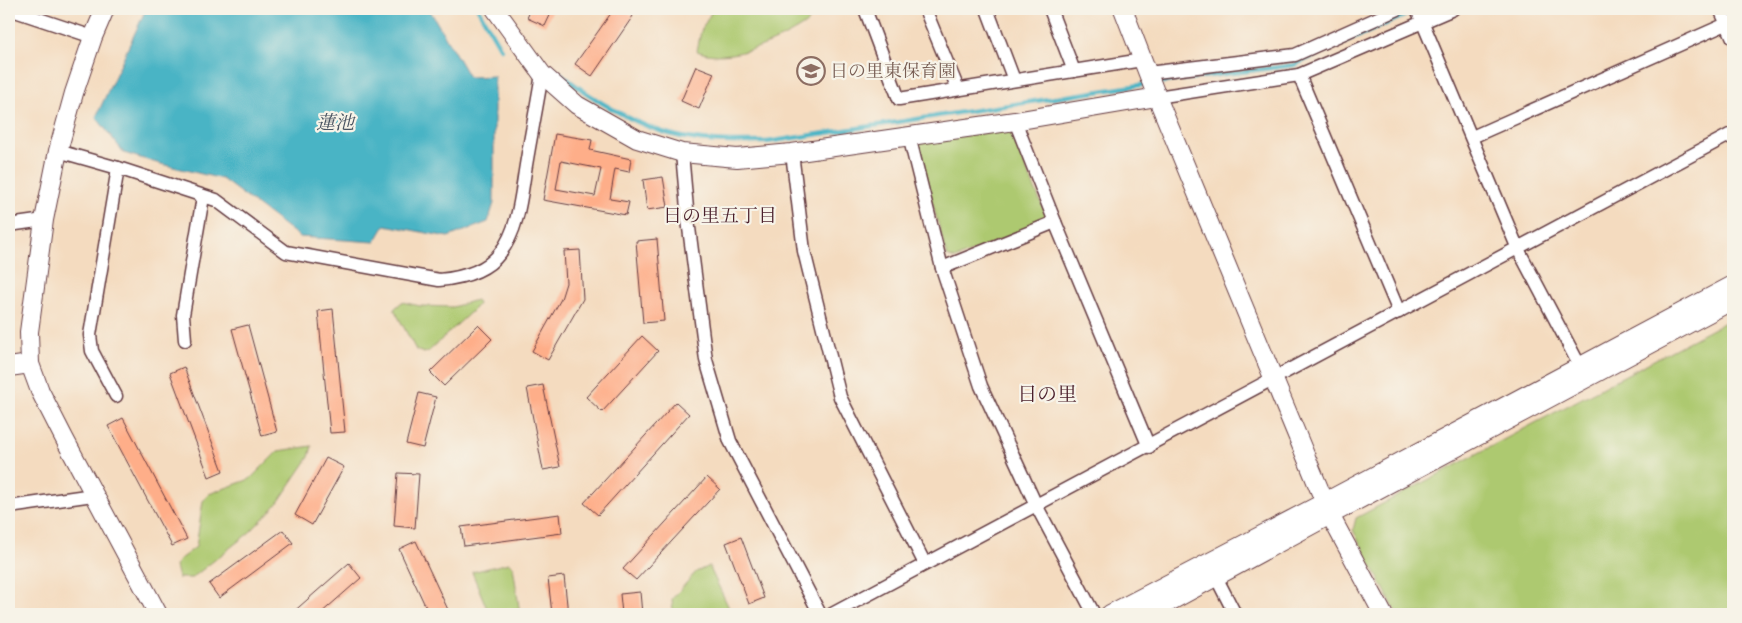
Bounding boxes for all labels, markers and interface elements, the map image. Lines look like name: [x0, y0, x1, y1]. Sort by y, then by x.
school or university icon: 日の里東保育園: [796, 56, 826, 86]
place label: 日の里東保育園: [830, 60, 956, 82]
water label: 蓮池: [316, 111, 356, 134]
district label: 日の里五丁目: [663, 204, 777, 227]
district label: 日の里: [1017, 382, 1077, 406]

